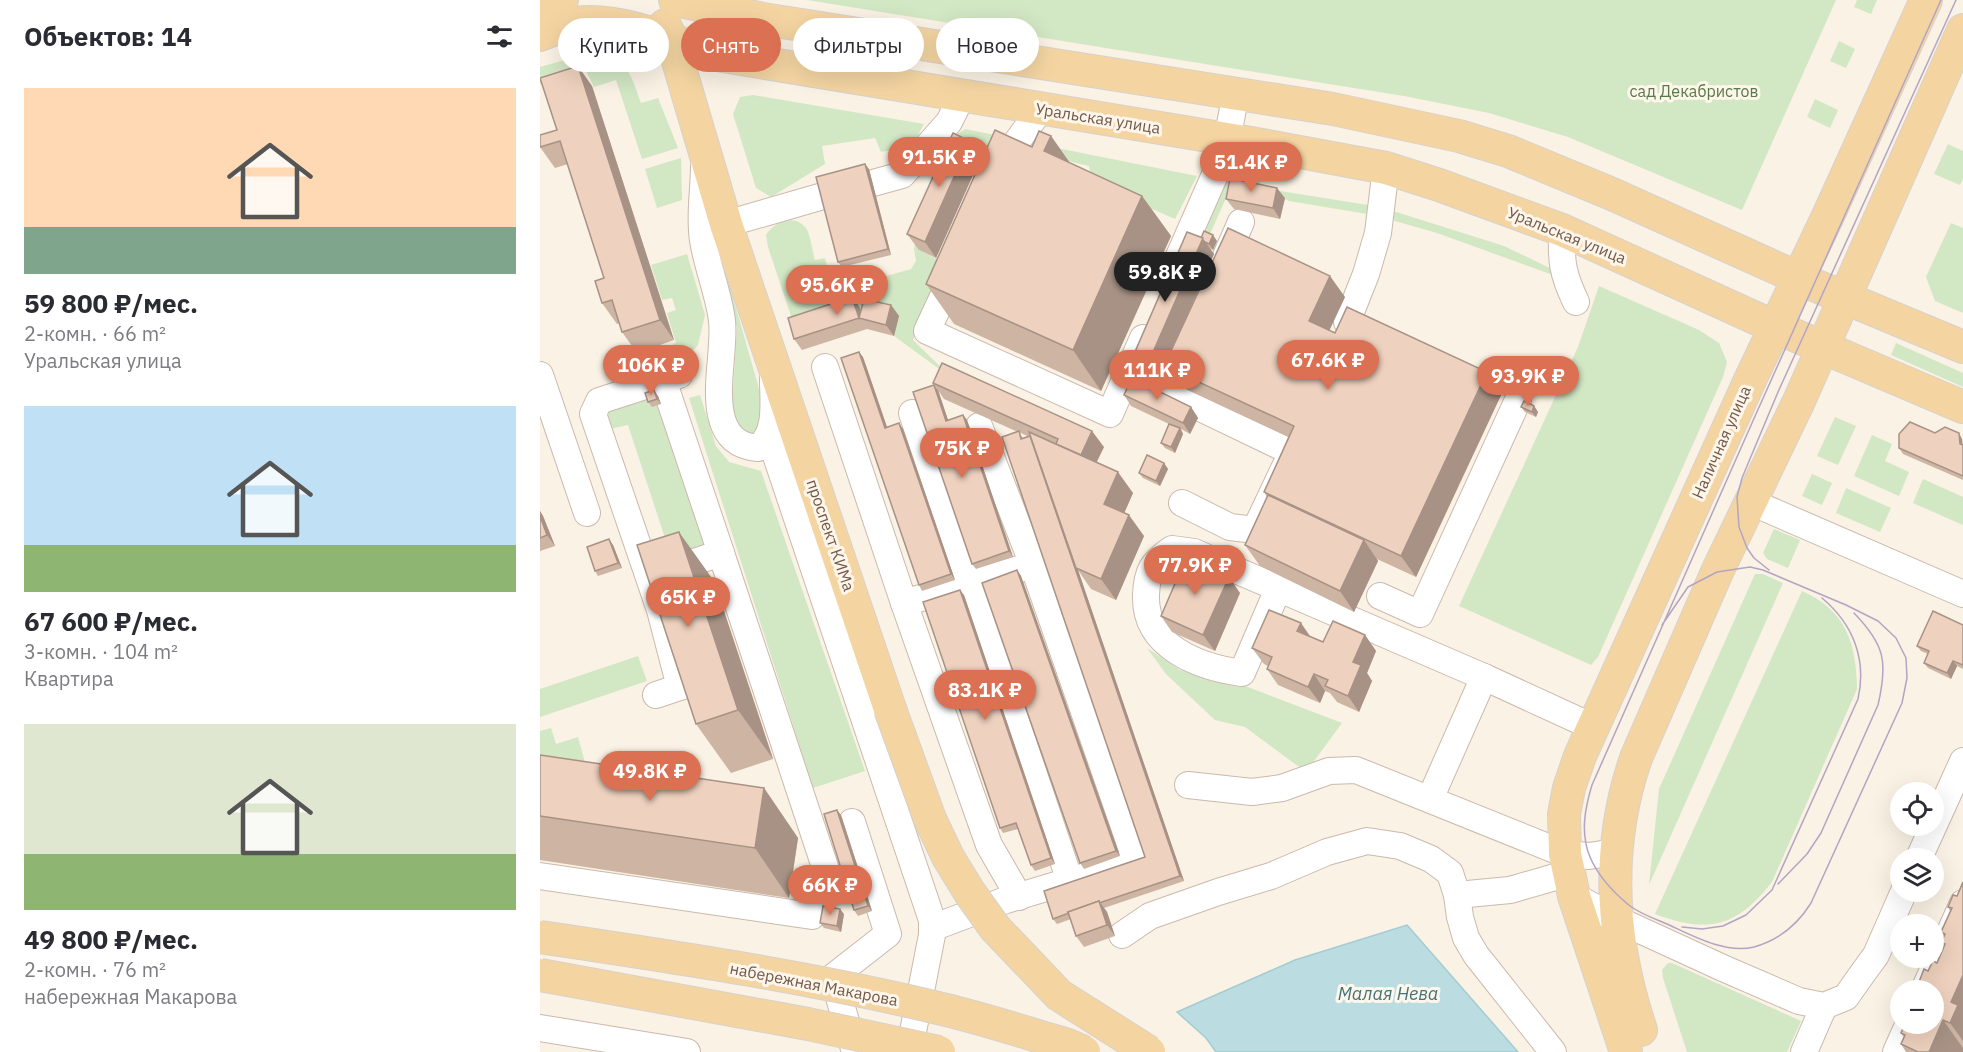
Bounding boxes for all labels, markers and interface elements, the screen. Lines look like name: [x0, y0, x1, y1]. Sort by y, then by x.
chip: Купить: [558, 18, 669, 72]
chip: Снять: [681, 18, 781, 72]
chip: Фильтры: [793, 18, 924, 72]
chip: Новое: [936, 18, 1039, 72]
text: Объектов: 14: [24, 19, 192, 53]
icon: filters: [483, 20, 516, 53]
park label: сад Декабристов: [1630, 81, 1758, 101]
street label: Уральская улица: [1034, 98, 1162, 138]
icon: home: [216, 127, 324, 235]
pin: 91.5K ₽: [884, 137, 994, 188]
pin: 51.4K ₽: [1196, 142, 1306, 193]
text: 91.5K ₽: [902, 143, 976, 170]
text: 51.4K ₽: [1214, 148, 1288, 175]
street label: Уральская улица: [1505, 202, 1630, 268]
pin: 59.8K ₽: [1110, 252, 1220, 303]
text: 59.8K ₽: [1128, 258, 1202, 285]
pin: 95.6K ₽: [782, 265, 892, 316]
text: 95.6K ₽: [800, 271, 874, 298]
text: 59 800 ₽/мес.: [24, 286, 198, 320]
text: 2-комн. · 66 m²: [24, 320, 166, 347]
pin: 67.6K ₽: [1273, 340, 1383, 391]
pin: 106K ₽: [602, 345, 700, 396]
text: 67.6K ₽: [1291, 346, 1365, 373]
text: Уральская улица: [24, 347, 182, 374]
pin: 111K ₽: [1108, 350, 1206, 401]
text: 106K ₽: [617, 351, 685, 378]
text: 111K ₽: [1123, 356, 1191, 383]
pin: 93.9K ₽: [1473, 356, 1583, 407]
text: 93.9K ₽: [1491, 362, 1565, 389]
street label: Наличная улица: [1687, 382, 1755, 502]
pin: 75K ₽: [920, 428, 1004, 479]
text: 75K ₽: [934, 434, 990, 461]
icon: home: [216, 445, 324, 553]
street label: проспект КИМа: [803, 476, 860, 594]
pin: 77.9K ₽: [1140, 545, 1250, 596]
text: 77.9K ₽: [1158, 551, 1232, 578]
pin: 65K ₽: [646, 577, 730, 628]
text: 65K ₽: [660, 583, 716, 610]
text: 67 600 ₽/мес.: [24, 604, 198, 638]
text: 3-комн. · 104 m²: [24, 638, 178, 665]
text: Квартира: [24, 665, 114, 692]
pin: 83.1K ₽: [930, 670, 1040, 721]
text: 83.1K ₽: [948, 676, 1022, 703]
pin: 49.8K ₽: [595, 751, 705, 802]
text: 49.8K ₽: [613, 757, 687, 784]
icon: home: [216, 763, 324, 871]
map controls: [1890, 782, 1944, 1034]
button: locate: [1890, 782, 1944, 836]
button: layers: [1890, 848, 1944, 902]
pin: 66K ₽: [788, 865, 872, 916]
text: 66K ₽: [802, 871, 858, 898]
button: +: [1890, 914, 1944, 968]
text: 49 800 ₽/мес.: [24, 922, 198, 956]
text: 2-комн. · 76 m²: [24, 956, 166, 983]
street label: набережная Макарова: [728, 958, 900, 1010]
button: −: [1890, 980, 1944, 1034]
water label: Малая Нева: [1338, 982, 1438, 1005]
text: набережная Макарова: [24, 983, 237, 1010]

